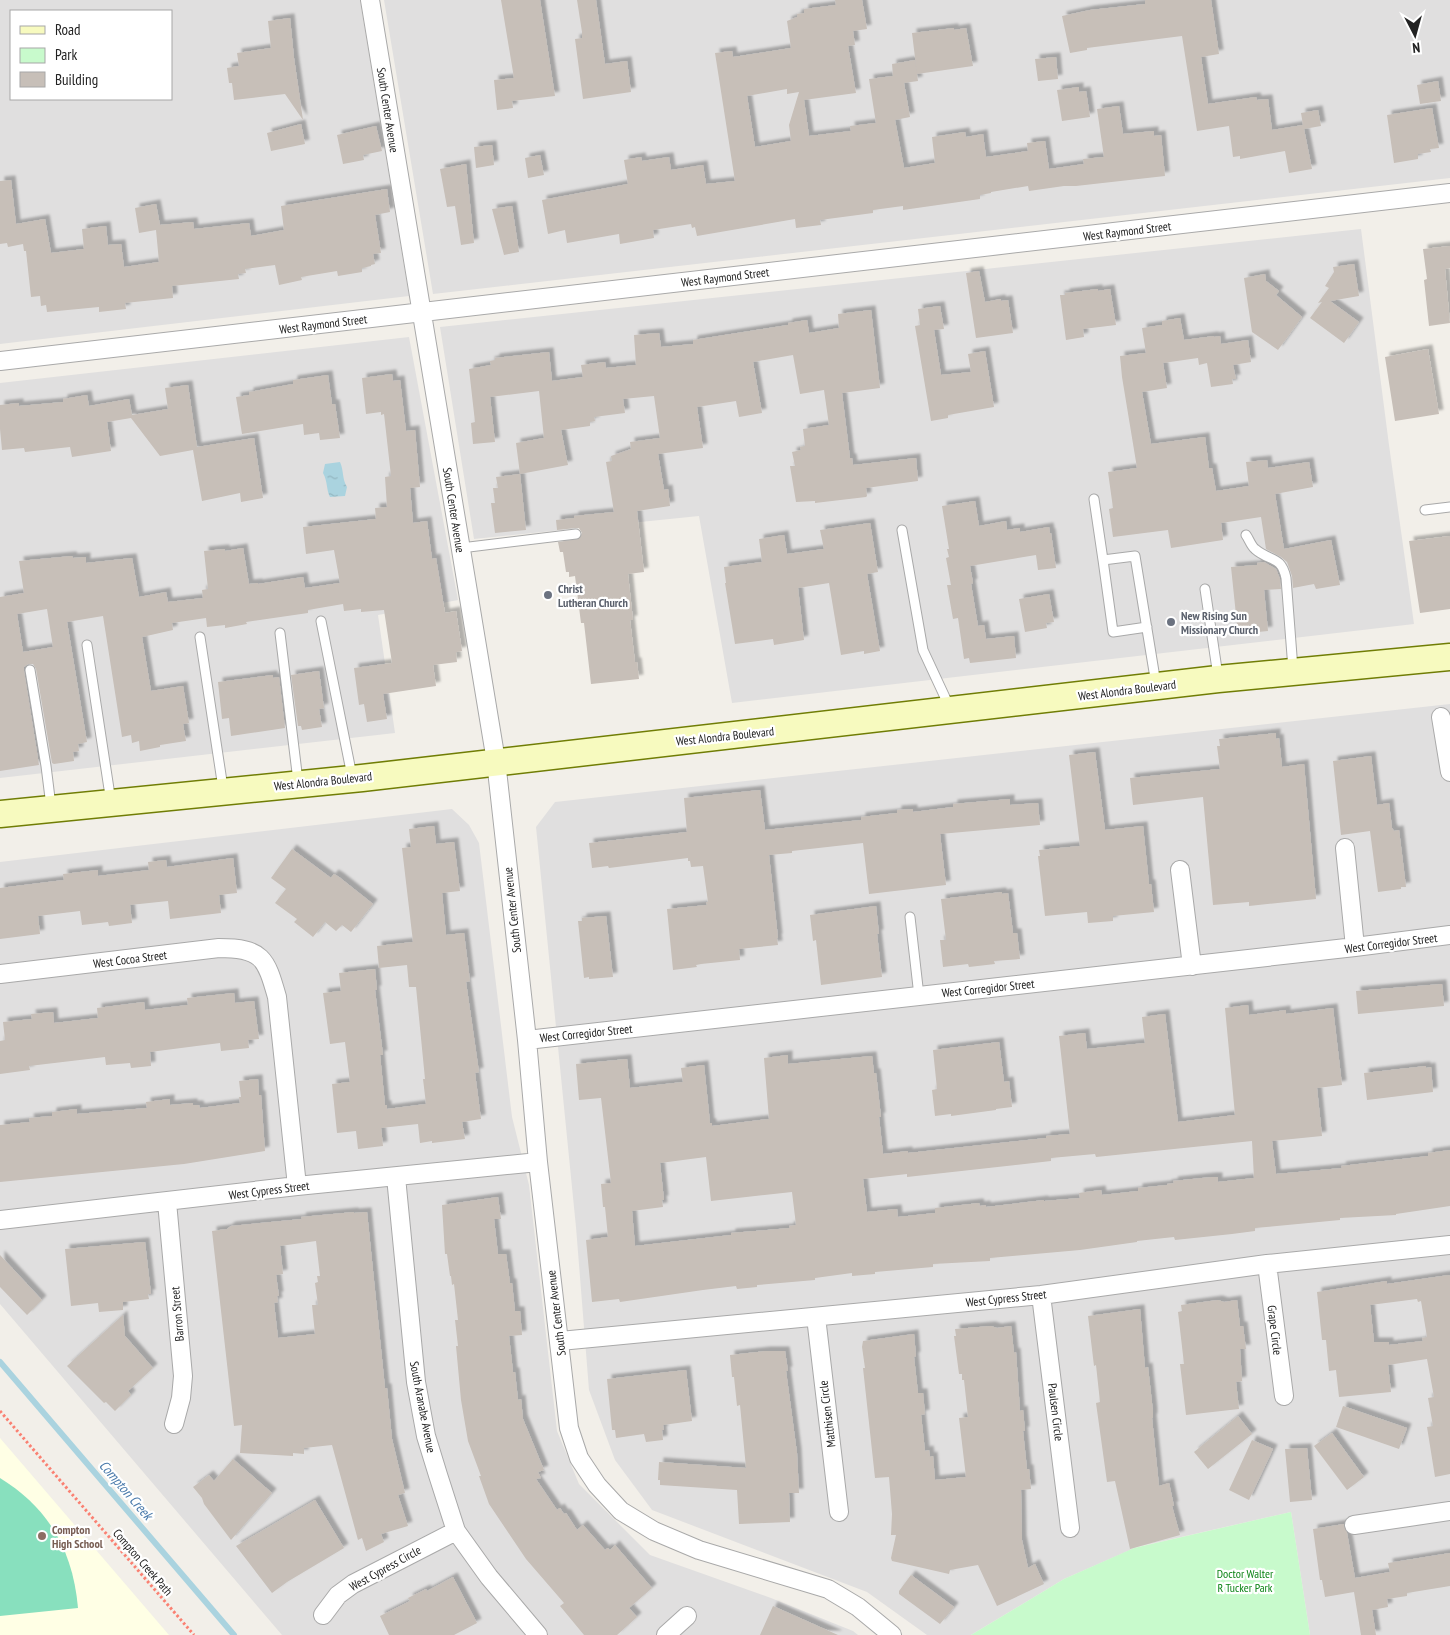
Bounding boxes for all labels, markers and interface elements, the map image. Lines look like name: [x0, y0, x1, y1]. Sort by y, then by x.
legend: [10, 10, 172, 100]
north arrow: [1390, 10, 1440, 60]
text: Road: [55, 20, 81, 39]
text: N: [1412, 39, 1421, 57]
text: Park: [55, 45, 77, 64]
street label: South Center Avenue: [374, 66, 402, 154]
text: Building: [55, 70, 98, 89]
street label: West Raymond Street: [1082, 218, 1172, 244]
street label: West Raymond Street: [680, 264, 770, 290]
street label: West Raymond Street: [278, 311, 368, 337]
street label: South Center Avenue: [440, 466, 468, 554]
place label: Christ Lutheran Church: [558, 581, 628, 610]
marker: Christ Lutheran Church: [542, 589, 554, 601]
place label: New Rising Sun Missionary Church: [1181, 608, 1258, 637]
marker: New Rising Sun Missionary Church: [1165, 616, 1177, 628]
street label: West Alondra Boulevard: [1077, 677, 1177, 703]
street label: West Alondra Boulevard: [675, 723, 775, 749]
street label: West Alondra Boulevard: [273, 768, 373, 794]
street label: South Center Avenue: [500, 866, 524, 954]
street label: West Corregidor Street: [1344, 930, 1439, 956]
street label: West Cocoa Street: [92, 947, 168, 971]
street label: West Corregidor Street: [941, 976, 1036, 1000]
street label: West Corregidor Street: [539, 1021, 634, 1045]
street label: West Cypress Street: [228, 1178, 311, 1202]
street label: South Center Avenue: [543, 1269, 569, 1357]
street label: Barron Street: [167, 1285, 187, 1342]
street label: West Cypress Street: [965, 1286, 1048, 1310]
street label: Grape Circle: [1265, 1304, 1286, 1356]
street label: South Aranabe Avenue: [407, 1360, 439, 1454]
street label: Matthisen Circle: [815, 1380, 839, 1448]
street label: Paulsen Circle: [1045, 1382, 1067, 1442]
water label: Compton Creek: [95, 1457, 158, 1525]
place label: Compton High School: [52, 1522, 103, 1551]
street label: Compton Creek Path: [110, 1526, 176, 1598]
marker: Compton High School: [36, 1530, 48, 1542]
street label: West Cypress Circle: [347, 1542, 423, 1594]
park label: Doctor Walter R Tucker Park: [1217, 1566, 1274, 1595]

